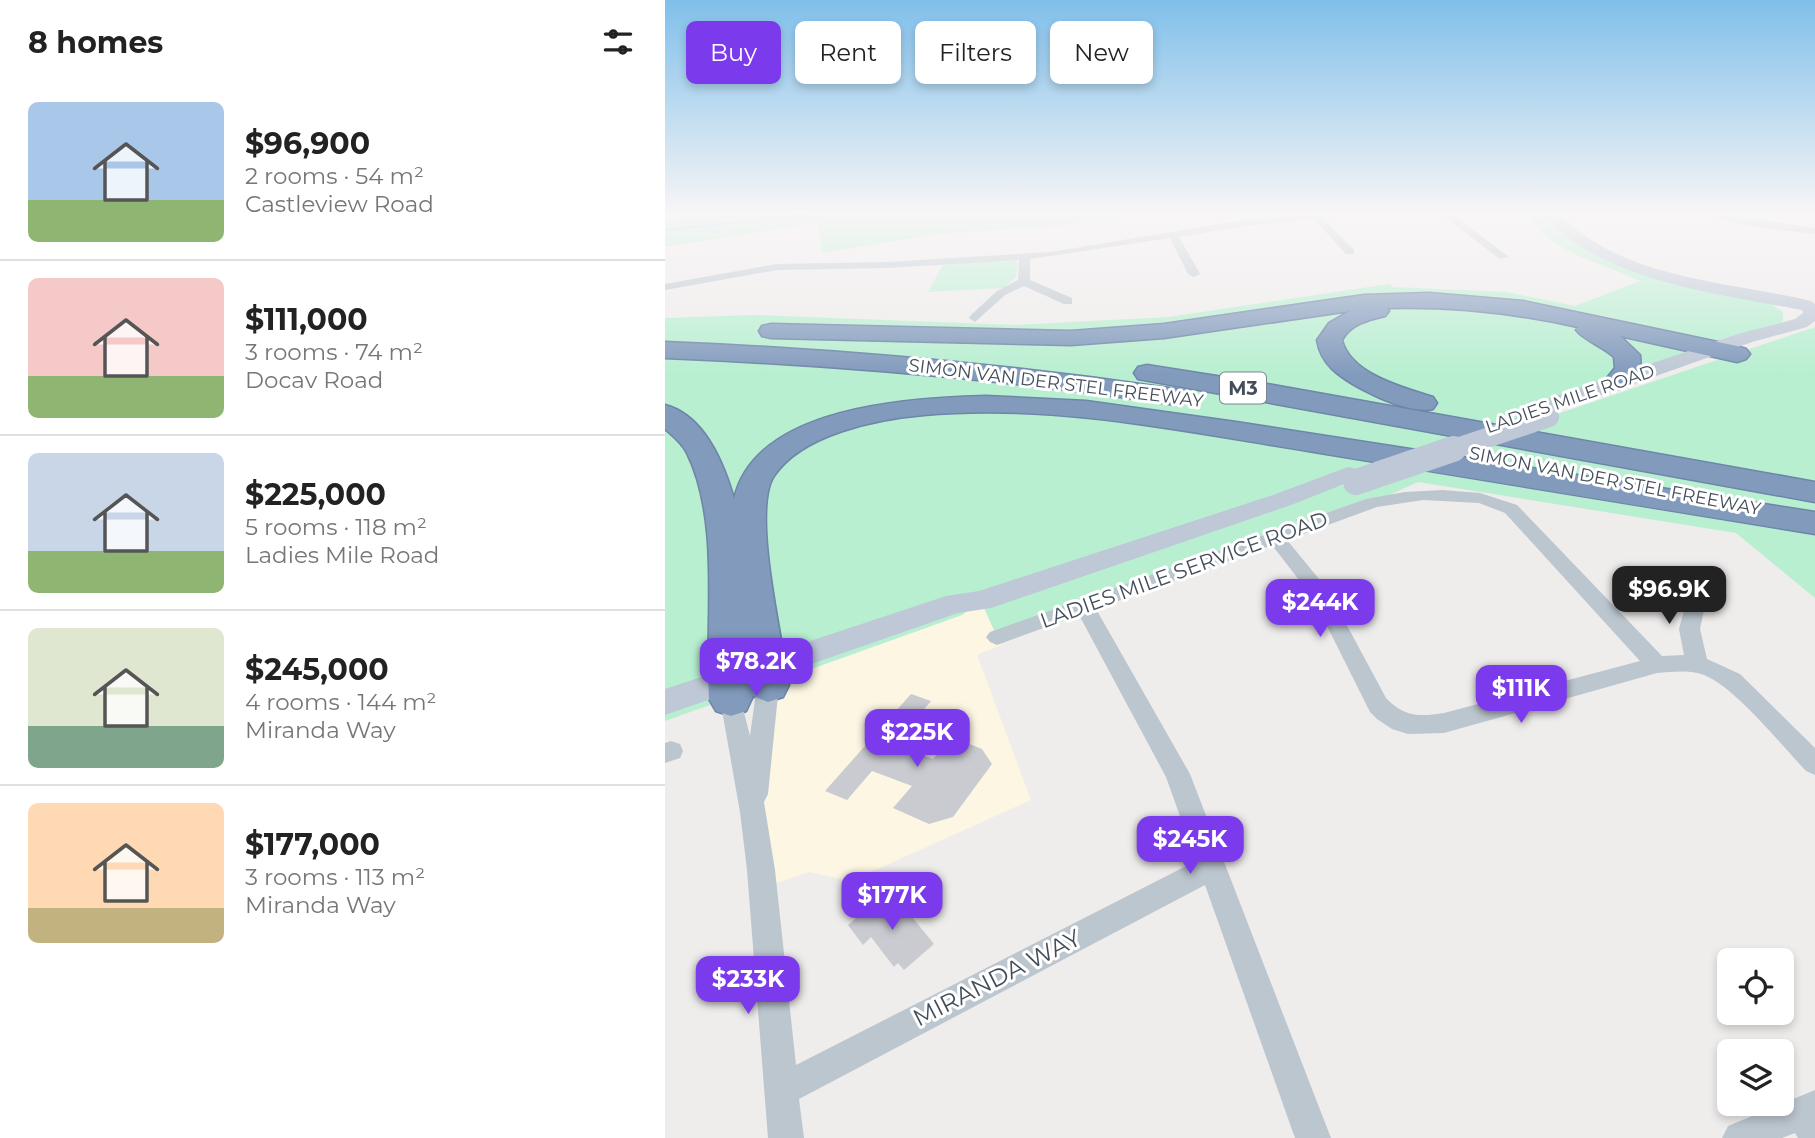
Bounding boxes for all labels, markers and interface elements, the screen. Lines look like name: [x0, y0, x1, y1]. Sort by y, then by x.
chip: Buy: [686, 21, 781, 84]
chip: Rent: [795, 21, 901, 84]
chip: Filters: [915, 21, 1036, 84]
chip: New: [1050, 21, 1153, 84]
icon: filters: [599, 23, 637, 61]
text: 8 homes: [28, 24, 163, 61]
text: $96,900: [245, 125, 370, 162]
icon: home: [84, 130, 168, 214]
text: 2 rooms · 54 m²: [245, 162, 424, 190]
text: Castleview Road: [245, 190, 434, 218]
text: $111,000: [245, 301, 368, 338]
icon: home: [84, 306, 168, 390]
text: 3 rooms · 74 m²: [245, 338, 423, 366]
street label: SIMON VAN DER STEL FREEWAY: [907, 354, 1205, 412]
street label: LADIES MILE ROAD: [1483, 360, 1657, 438]
text: Docav Road: [245, 366, 383, 394]
road number: M3: [1220, 372, 1266, 404]
street label: SIMON VAN DER STEL FREEWAY: [1467, 442, 1763, 520]
text: $225,000: [245, 476, 386, 513]
icon: home: [84, 481, 168, 565]
street label: LADIES MILE SERVICE ROAD: [1037, 506, 1331, 633]
text: 5 rooms · 118 m²: [245, 513, 427, 541]
text: Ladies Mile Road: [245, 541, 439, 569]
pin: $96.9K: [1612, 566, 1726, 626]
text: $96.9K: [1628, 575, 1710, 603]
pin: $244K: [1271, 580, 1369, 639]
text: $244K: [1282, 588, 1358, 616]
pin: $78.2K: [699, 638, 813, 698]
text: $78.2K: [716, 647, 796, 675]
text: $245,000: [245, 651, 389, 688]
icon: home: [84, 656, 168, 740]
pin: $111K: [1472, 666, 1570, 725]
text: $111K: [1492, 674, 1550, 702]
text: 4 rooms · 144 m²: [245, 688, 437, 716]
pin: $225K: [868, 710, 966, 769]
text: Miranda Way: [245, 716, 396, 744]
text: $225K: [881, 718, 953, 746]
pin: $245K: [1141, 816, 1239, 876]
text: $245K: [1153, 825, 1227, 853]
text: $177,000: [245, 826, 380, 863]
icon: home: [84, 831, 168, 915]
text: 3 rooms · 113 m²: [245, 863, 425, 891]
pin: $177K: [843, 872, 941, 932]
text: $177K: [858, 881, 927, 909]
text: Miranda Way: [245, 891, 396, 919]
street label: MIRANDA WAY: [908, 922, 1086, 1032]
map controls: [1717, 948, 1794, 1116]
button: locate: [1717, 948, 1794, 1025]
pin: $233K: [699, 956, 797, 1016]
text: $233K: [712, 965, 784, 993]
button: layers: [1717, 1039, 1794, 1116]

